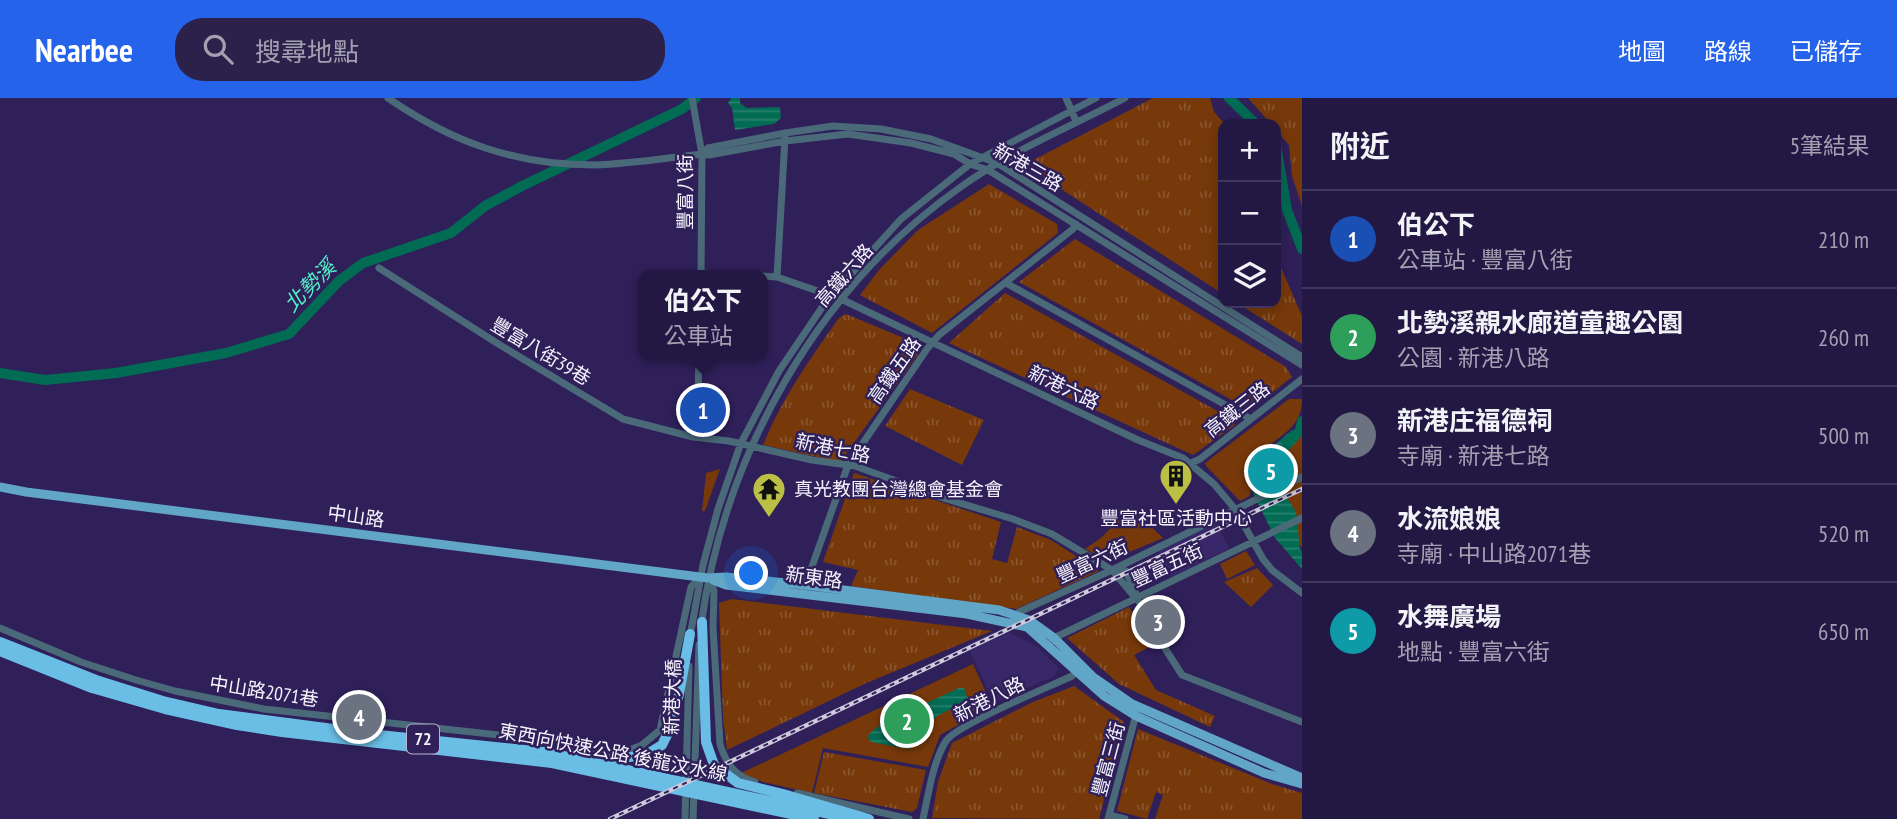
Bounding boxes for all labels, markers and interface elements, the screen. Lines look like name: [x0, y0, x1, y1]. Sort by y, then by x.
search box: [175, 18, 665, 81]
text: Nearbee: [35, 28, 133, 71]
icon: search: [199, 30, 237, 68]
text: 搜尋地點: [255, 35, 359, 68]
text: 地圖: [1618, 36, 1666, 67]
text: 路線: [1704, 36, 1752, 67]
text: 已儲存: [1790, 36, 1862, 67]
map controls: [1218, 119, 1281, 308]
button: +: [1218, 119, 1281, 182]
text: 附近: [1330, 126, 1390, 165]
text: 5筆結果: [1790, 131, 1869, 160]
street label: 新港三路: [989, 138, 1067, 196]
street label: 豐富八街: [673, 154, 697, 230]
button: −: [1218, 182, 1281, 245]
text: 伯公下: [1397, 208, 1475, 241]
text: 1: [1348, 225, 1359, 254]
text: 210 m: [1818, 225, 1869, 254]
street label: 高鐵六路: [810, 238, 878, 312]
button: layers: [1218, 245, 1281, 308]
text: 公車站 · 豐富八街: [1397, 245, 1573, 274]
water label: 北勢溪: [278, 252, 344, 317]
popup: [638, 270, 768, 361]
text: 伯公下: [664, 284, 742, 317]
text: 北勢溪親水廊道童趣公園: [1397, 306, 1683, 339]
street label: 豐富八街39巷: [487, 312, 595, 390]
text: 公車站: [664, 321, 733, 350]
text: 2: [1348, 323, 1359, 352]
text: 260 m: [1818, 323, 1869, 352]
street label: 高鐵五路: [862, 332, 926, 408]
text: 公園 · 新港八路: [1397, 343, 1550, 372]
street label: 新港六路: [1025, 360, 1103, 414]
street label: 高鐵三路: [1200, 376, 1274, 442]
pin: 1: [680, 384, 726, 436]
text: 新港庄福德祠: [1397, 404, 1553, 437]
text: 3: [1348, 421, 1359, 450]
text: 500 m: [1818, 421, 1869, 450]
street label: 新港七路: [793, 428, 873, 468]
text: 寺廟 · 新港七路: [1397, 441, 1550, 470]
pin: 5: [1248, 445, 1294, 497]
building icon: 豐富社區活動中心: [1157, 457, 1195, 506]
temple icon: 真光教團台灣總會基金會: [750, 470, 788, 519]
place label: 真光教團台灣總會基金會: [794, 477, 1003, 501]
street label: 中山路: [326, 500, 386, 532]
text: 水流娘娘: [1397, 502, 1501, 535]
place label: 豐富社區活動中心: [1100, 506, 1252, 530]
text: 4: [1348, 519, 1359, 548]
text: 520 m: [1818, 519, 1869, 548]
street label: 豐富六街: [1052, 534, 1132, 588]
street label: 豐富五街: [1127, 538, 1207, 592]
text: 寺廟 · 中山路2071巷: [1397, 539, 1591, 568]
your location: [734, 556, 768, 590]
street label: 新東路: [784, 561, 844, 593]
pin: 3: [1135, 596, 1181, 648]
text: 水舞廣場: [1397, 600, 1501, 633]
text: 5: [1348, 617, 1359, 646]
text: 650 m: [1818, 617, 1869, 646]
text: 地點 · 豐富六街: [1397, 637, 1550, 666]
street label: 新港大橋: [659, 659, 685, 735]
street label: 中山路2071巷: [208, 671, 320, 711]
street label: 新港八路: [950, 671, 1028, 727]
pin: 4: [336, 691, 382, 743]
pin: 2: [884, 695, 930, 747]
street label: 東西向快速公路 後龍汶水線: [497, 718, 729, 786]
street label: 豐富三街: [1087, 719, 1129, 799]
road number: 72: [407, 724, 439, 754]

